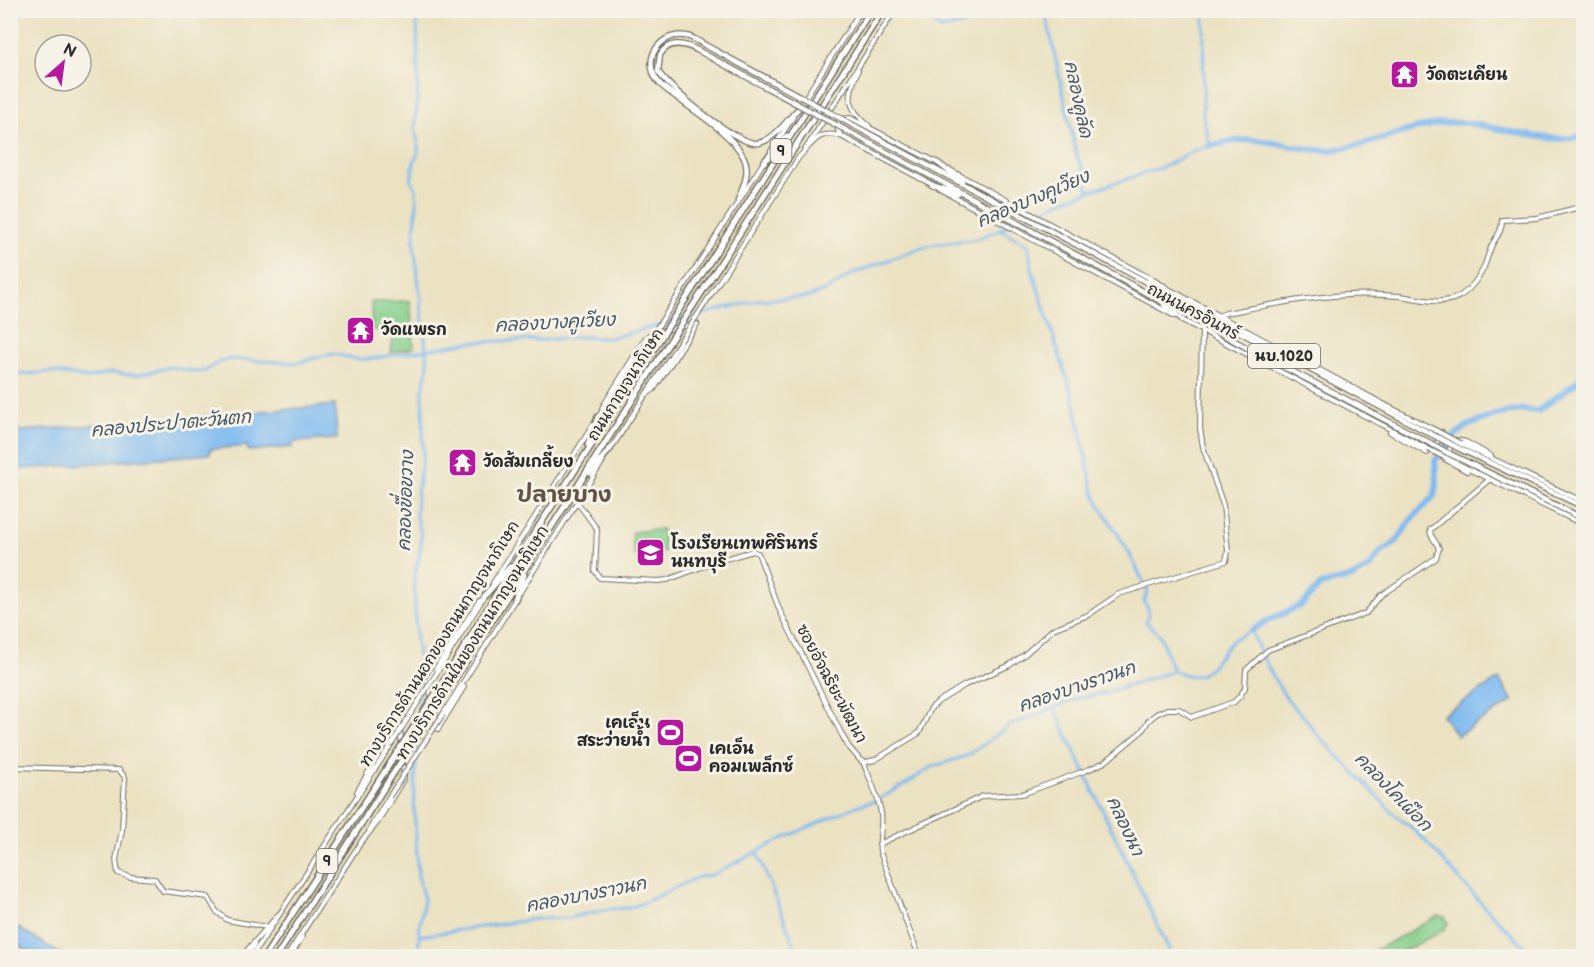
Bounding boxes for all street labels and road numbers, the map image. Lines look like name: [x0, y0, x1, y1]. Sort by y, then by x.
road number: 9: [770, 139, 792, 163]
street label: ถนนนครอินทร์: [1144, 277, 1244, 345]
street label: ถนนกาญจนาภิเษก: [582, 324, 668, 445]
road number: นบ.1020: [1248, 344, 1320, 368]
street label: ทางบริการด้านนอกของถนนกาญจนาภิเษก: [354, 516, 524, 771]
street label: ทางบริการด้านในของถนนกาญจนาภิเษก: [390, 521, 553, 764]
street label: ซอยอัจฉริยะพัฒนา: [792, 621, 872, 747]
road number: 9: [316, 849, 338, 873]

